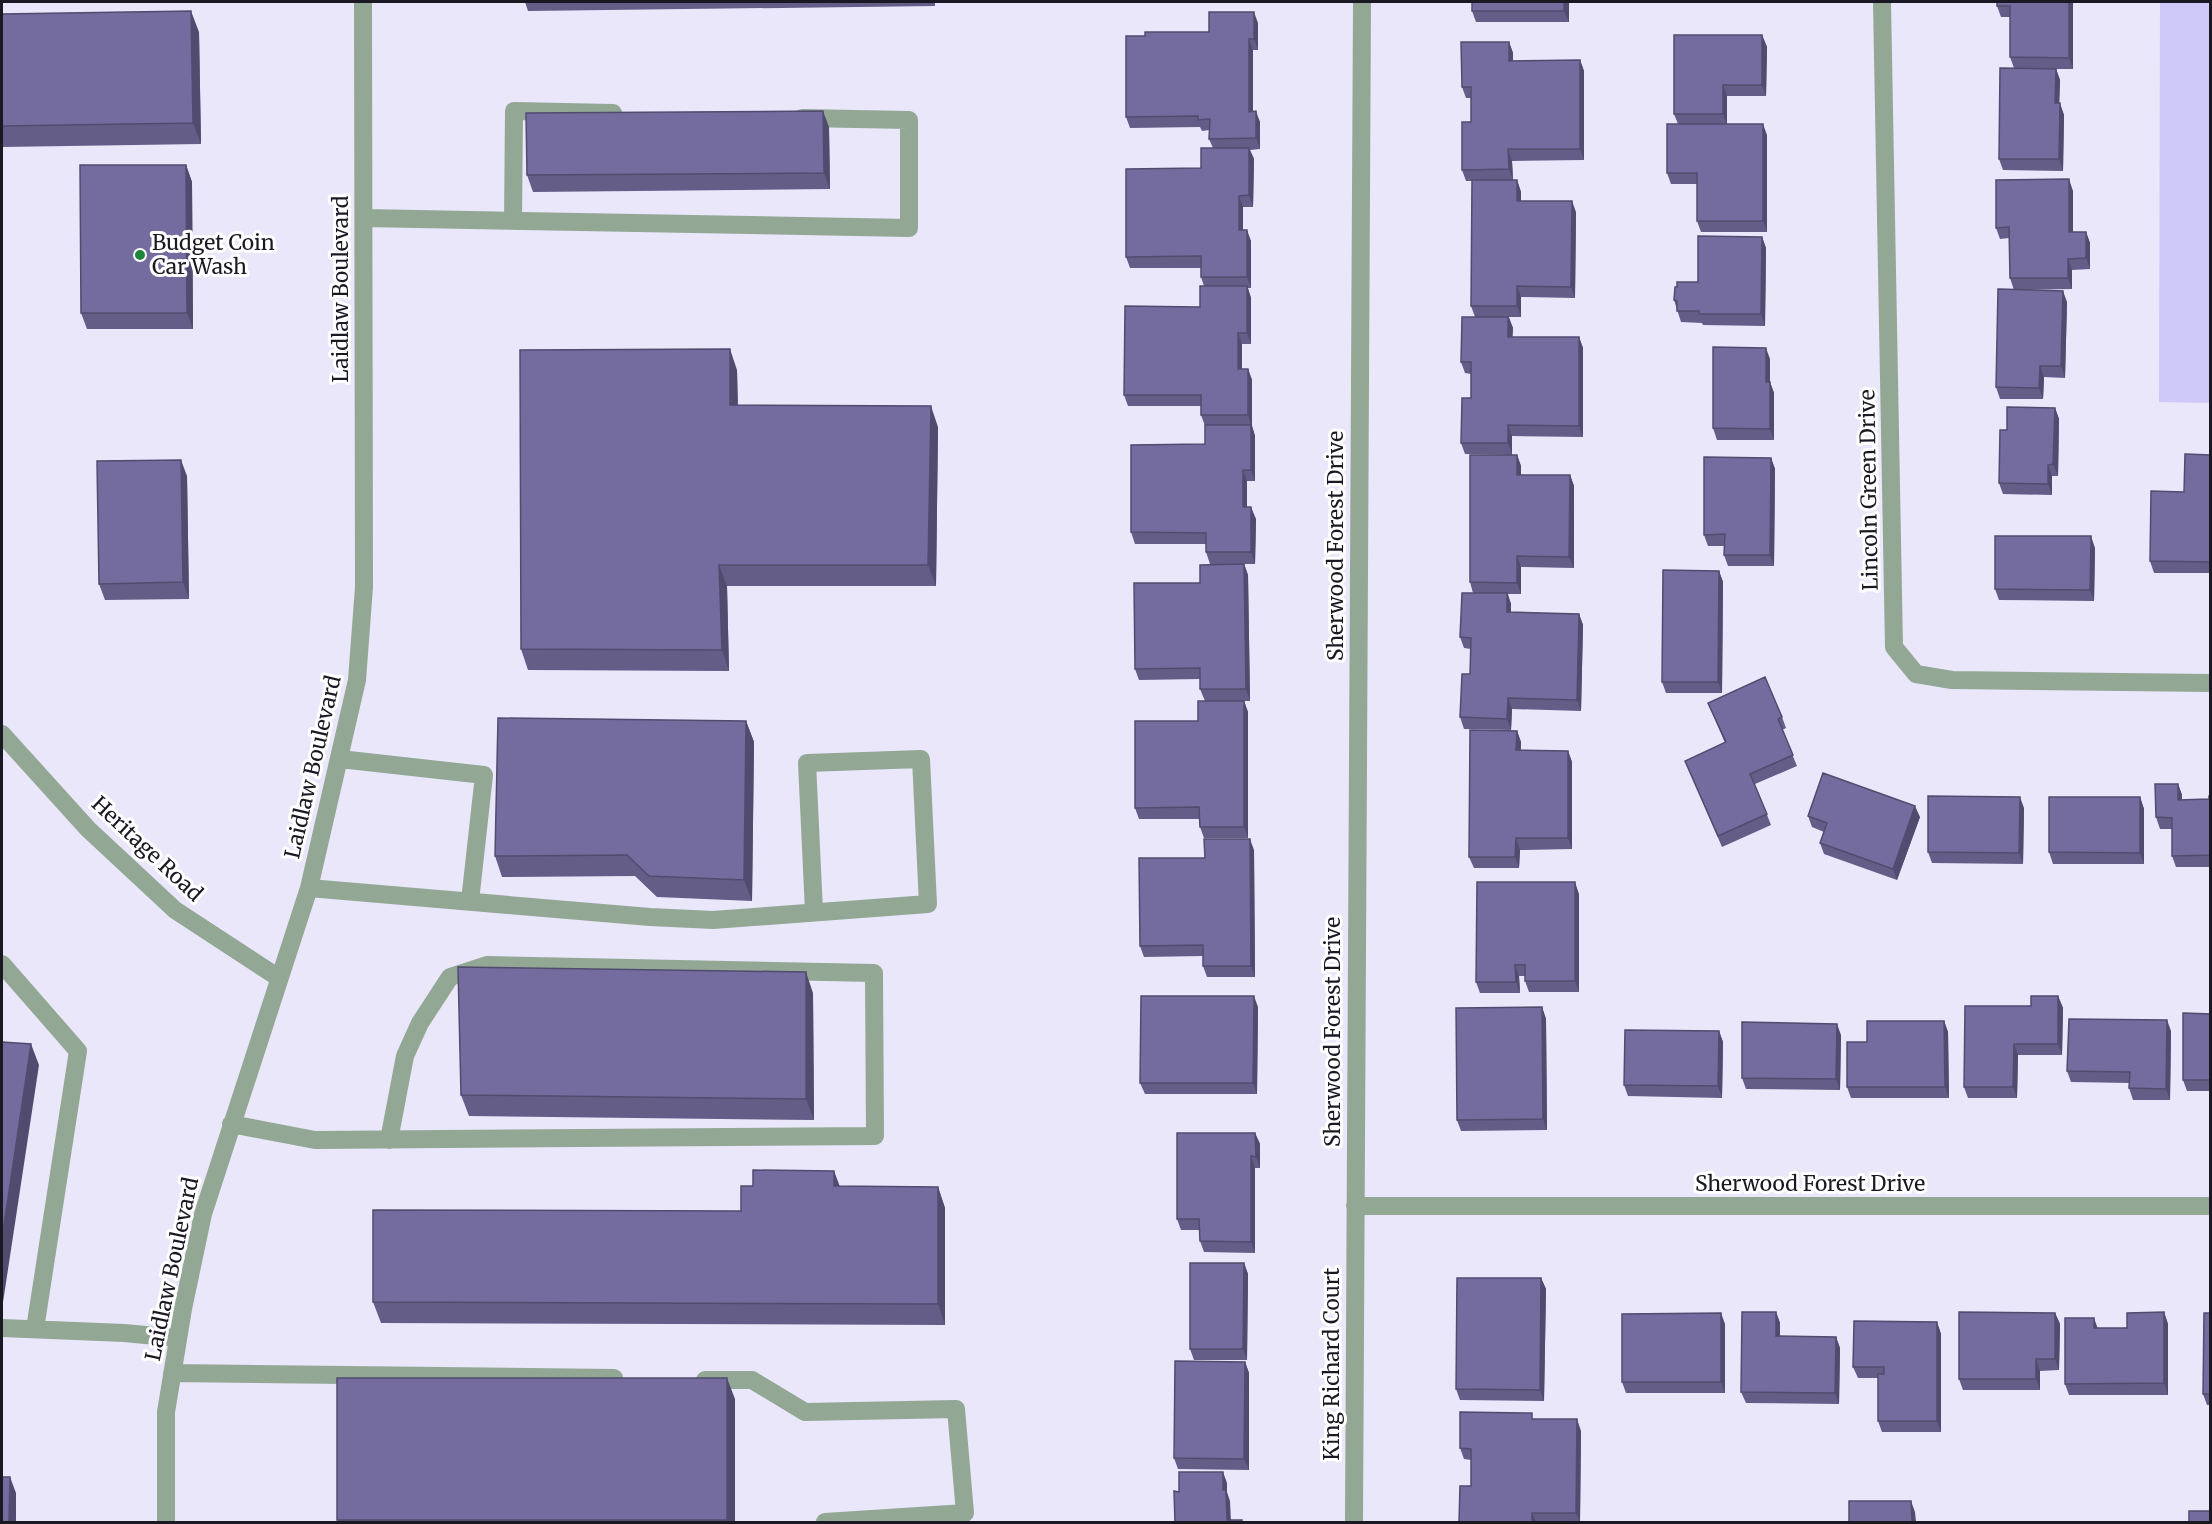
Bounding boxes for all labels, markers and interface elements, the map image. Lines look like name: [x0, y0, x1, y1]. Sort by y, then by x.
street label: Laidlaw Boulevard: [327, 195, 354, 382]
place label: Budget Coin Car Wash: [152, 229, 275, 280]
marker: Budget Coin Car Wash: [133, 248, 147, 262]
street label: Lincoln Green Drive: [1853, 389, 1884, 591]
street label: Sherwood Forest Drive: [1322, 431, 1349, 661]
street label: Laidlaw Boulevard: [278, 672, 347, 861]
street label: Heritage Road: [86, 790, 209, 907]
street label: Sherwood Forest Drive: [1319, 917, 1346, 1147]
street label: Sherwood Forest Drive: [1695, 1170, 1925, 1197]
street label: Laidlaw Boulevard: [139, 1174, 204, 1363]
street label: King Richard Court: [1318, 1268, 1345, 1460]

